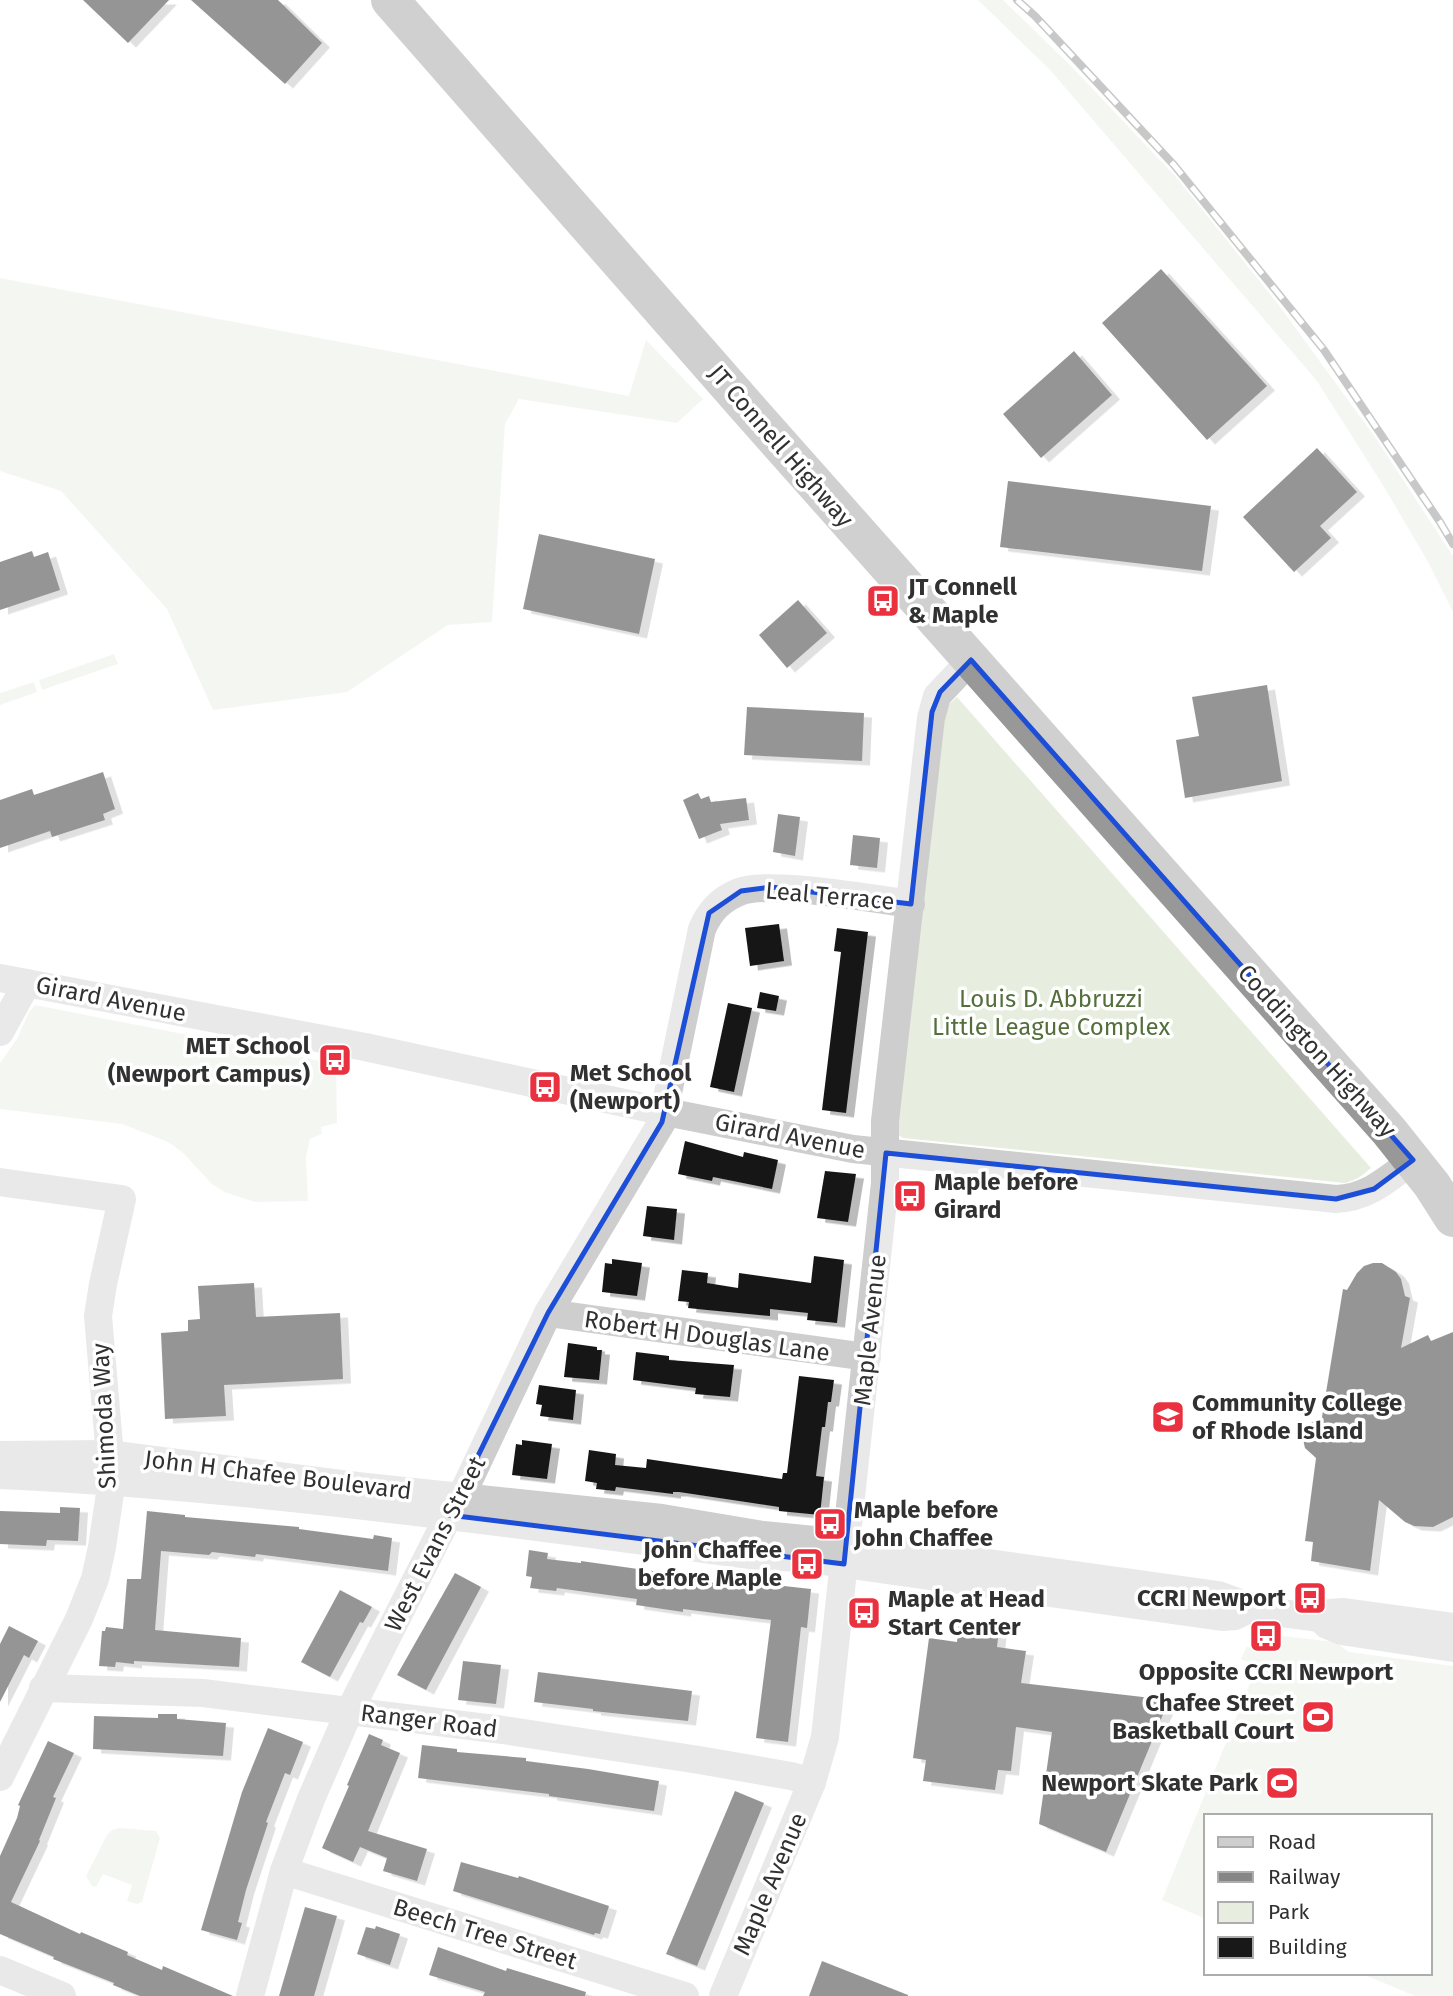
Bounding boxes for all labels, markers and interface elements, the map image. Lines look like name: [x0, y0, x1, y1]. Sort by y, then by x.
street label: JT Connell Highway: [703, 359, 859, 533]
place label: JT Connell & Maple: [907, 573, 1018, 629]
bus stop icon: JT Connell & Maple: [864, 582, 902, 620]
street label: Leal Terrace: [764, 876, 896, 916]
street label: Coddington Highway: [1232, 959, 1402, 1143]
street label: Girard Avenue: [34, 971, 188, 1027]
park label: Louis D. Abbruzzi Little League Complex: [932, 985, 1170, 1041]
place label: MET School (Newport Campus): [108, 1032, 311, 1088]
bus stop icon: MET School (Newport Campus): [316, 1041, 354, 1079]
place label: Met School (Newport): [570, 1059, 692, 1115]
bus stop icon: Met School (Newport): [526, 1068, 564, 1106]
street label: Girard Avenue: [713, 1108, 867, 1164]
place label: Maple before Girard: [934, 1168, 1078, 1224]
bus stop icon: Maple before Girard: [891, 1177, 929, 1215]
street label: Maple Avenue: [848, 1253, 892, 1407]
street label: Robert H Douglas Lane: [582, 1305, 832, 1367]
street label: Shimoda Way: [86, 1342, 122, 1490]
place label: Community College of Rhode Island: [1192, 1389, 1402, 1445]
school or university icon: Community College of Rhode Island: [1149, 1398, 1187, 1436]
street label: John H Chafee Boulevard: [143, 1445, 413, 1505]
street label: West Evans Street: [379, 1452, 491, 1636]
place label: Maple before John Chaffee: [853, 1496, 998, 1552]
bus stop icon: Maple before John Chaffee: [811, 1505, 849, 1543]
place label: John Chaffee before Maple: [638, 1536, 782, 1592]
bus stop icon: John Chaffee before Maple: [788, 1545, 826, 1583]
bus stop icon: CCRI Newport: [1291, 1579, 1329, 1617]
place label: CCRI Newport: [1137, 1584, 1287, 1612]
place label: Maple at Head Start Center: [888, 1585, 1045, 1641]
bus stop icon: Maple at Head Start Center: [845, 1594, 883, 1632]
bus stop icon: Opposite CCRI Newport: [1247, 1617, 1285, 1655]
place label: Opposite CCRI Newport: [1139, 1658, 1394, 1686]
place label: Chafee Street Basketball Court: [1112, 1689, 1295, 1745]
sports icon: Chafee Street Basketball Court: [1299, 1698, 1337, 1736]
street label: Ranger Road: [359, 1699, 499, 1743]
sports icon: Newport Skate Park: [1263, 1764, 1301, 1802]
place label: Newport Skate Park: [1041, 1769, 1259, 1797]
street label: Maple Avenue: [727, 1809, 813, 1959]
legend: [1204, 1814, 1432, 1975]
text: Road: [1268, 1829, 1316, 1855]
text: Railway: [1268, 1864, 1341, 1890]
street label: Beech Tree Street: [390, 1893, 581, 1975]
text: Park: [1268, 1899, 1310, 1925]
text: Building: [1268, 1934, 1347, 1960]

